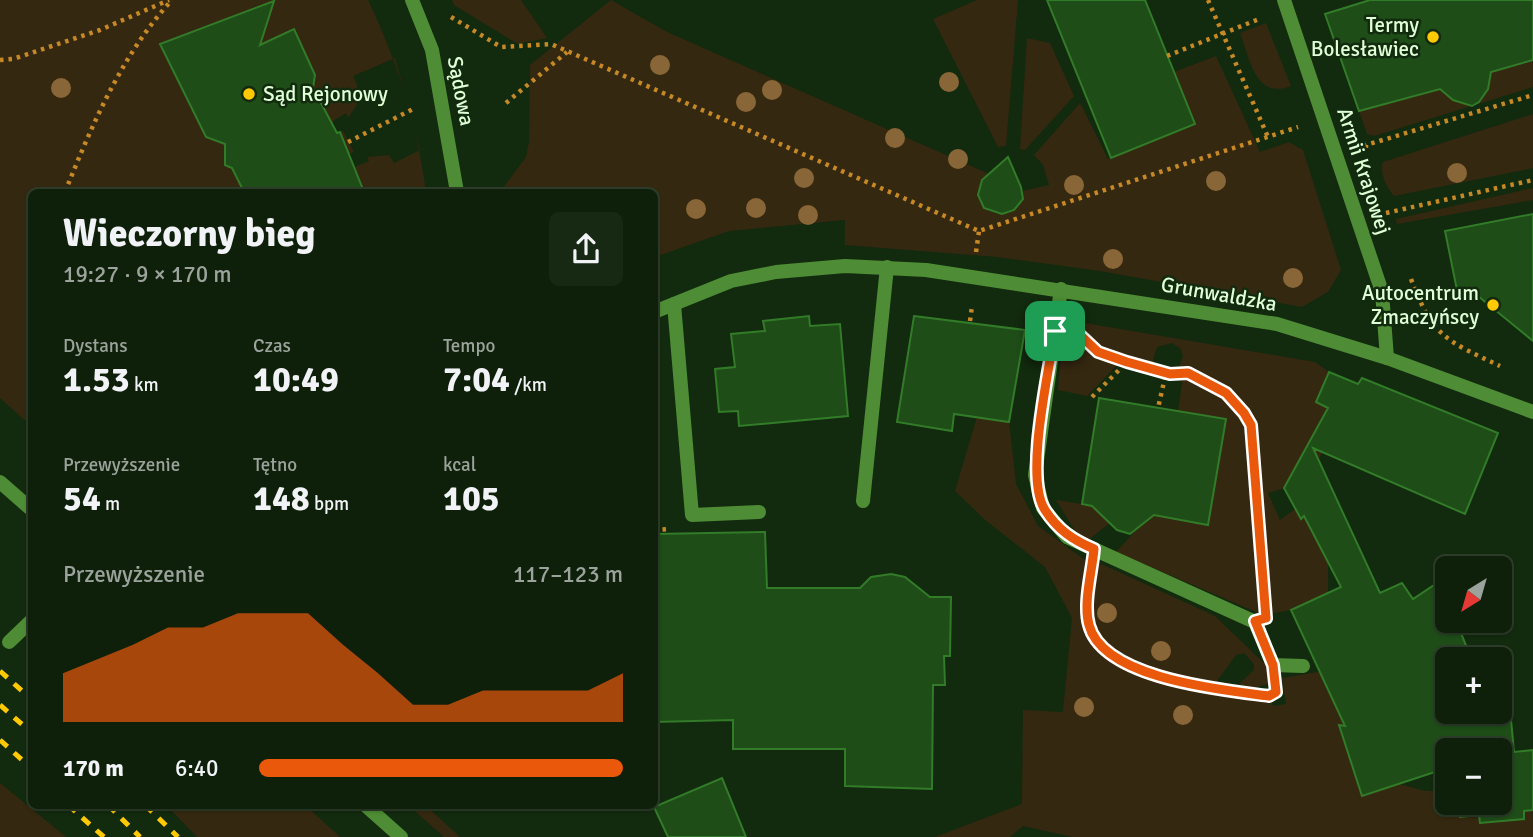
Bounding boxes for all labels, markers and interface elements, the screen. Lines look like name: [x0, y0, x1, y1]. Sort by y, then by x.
place label: Termy Bolesławiec: [1311, 12, 1419, 62]
marker: Termy Bolesławiec: [1425, 29, 1441, 45]
street label: Sądowa: [442, 54, 480, 128]
place label: Sąd Rejonowy: [263, 81, 388, 107]
marker: Sąd Rejonowy: [241, 86, 257, 102]
street label: Armii Krajowej: [1331, 104, 1397, 238]
text: Wieczorny bieg: [63, 210, 316, 257]
button: share: [549, 212, 623, 286]
text: 19:27 · 9 × 170 m: [63, 260, 232, 289]
street label: Grunwaldzka: [1159, 271, 1279, 317]
place label: Autocentrum Zmaczyńscy: [1362, 280, 1479, 330]
marker: Autocentrum Zmaczyńscy: [1485, 297, 1501, 313]
pin: [1025, 301, 1085, 361]
icon: arrive: [1036, 312, 1074, 350]
text: Dystans: [63, 334, 127, 358]
text: Czas: [253, 334, 291, 358]
text: Tempo: [443, 334, 495, 358]
text: 1.53: [63, 358, 130, 401]
text: 10:49: [253, 358, 339, 401]
text: 7:04: [443, 358, 510, 401]
text: km: [130, 373, 159, 397]
text: /km: [510, 373, 547, 397]
text: Przewyższenie: [63, 453, 180, 477]
text: Tętno: [253, 453, 297, 477]
text: kcal: [443, 453, 476, 477]
text: 54: [63, 477, 101, 520]
text: 148: [253, 477, 310, 520]
text: 105: [443, 477, 500, 520]
text: m: [101, 492, 120, 516]
text: bpm: [310, 492, 349, 516]
north arrow: [1435, 556, 1512, 634]
map controls: [1435, 556, 1512, 815]
text: Przewyższenie: [63, 560, 205, 589]
text: 117–123 m: [513, 560, 623, 589]
button: +: [1435, 647, 1512, 724]
button: −: [1435, 738, 1512, 815]
text: 170 m: [63, 754, 124, 783]
text: 6:40: [175, 754, 218, 783]

